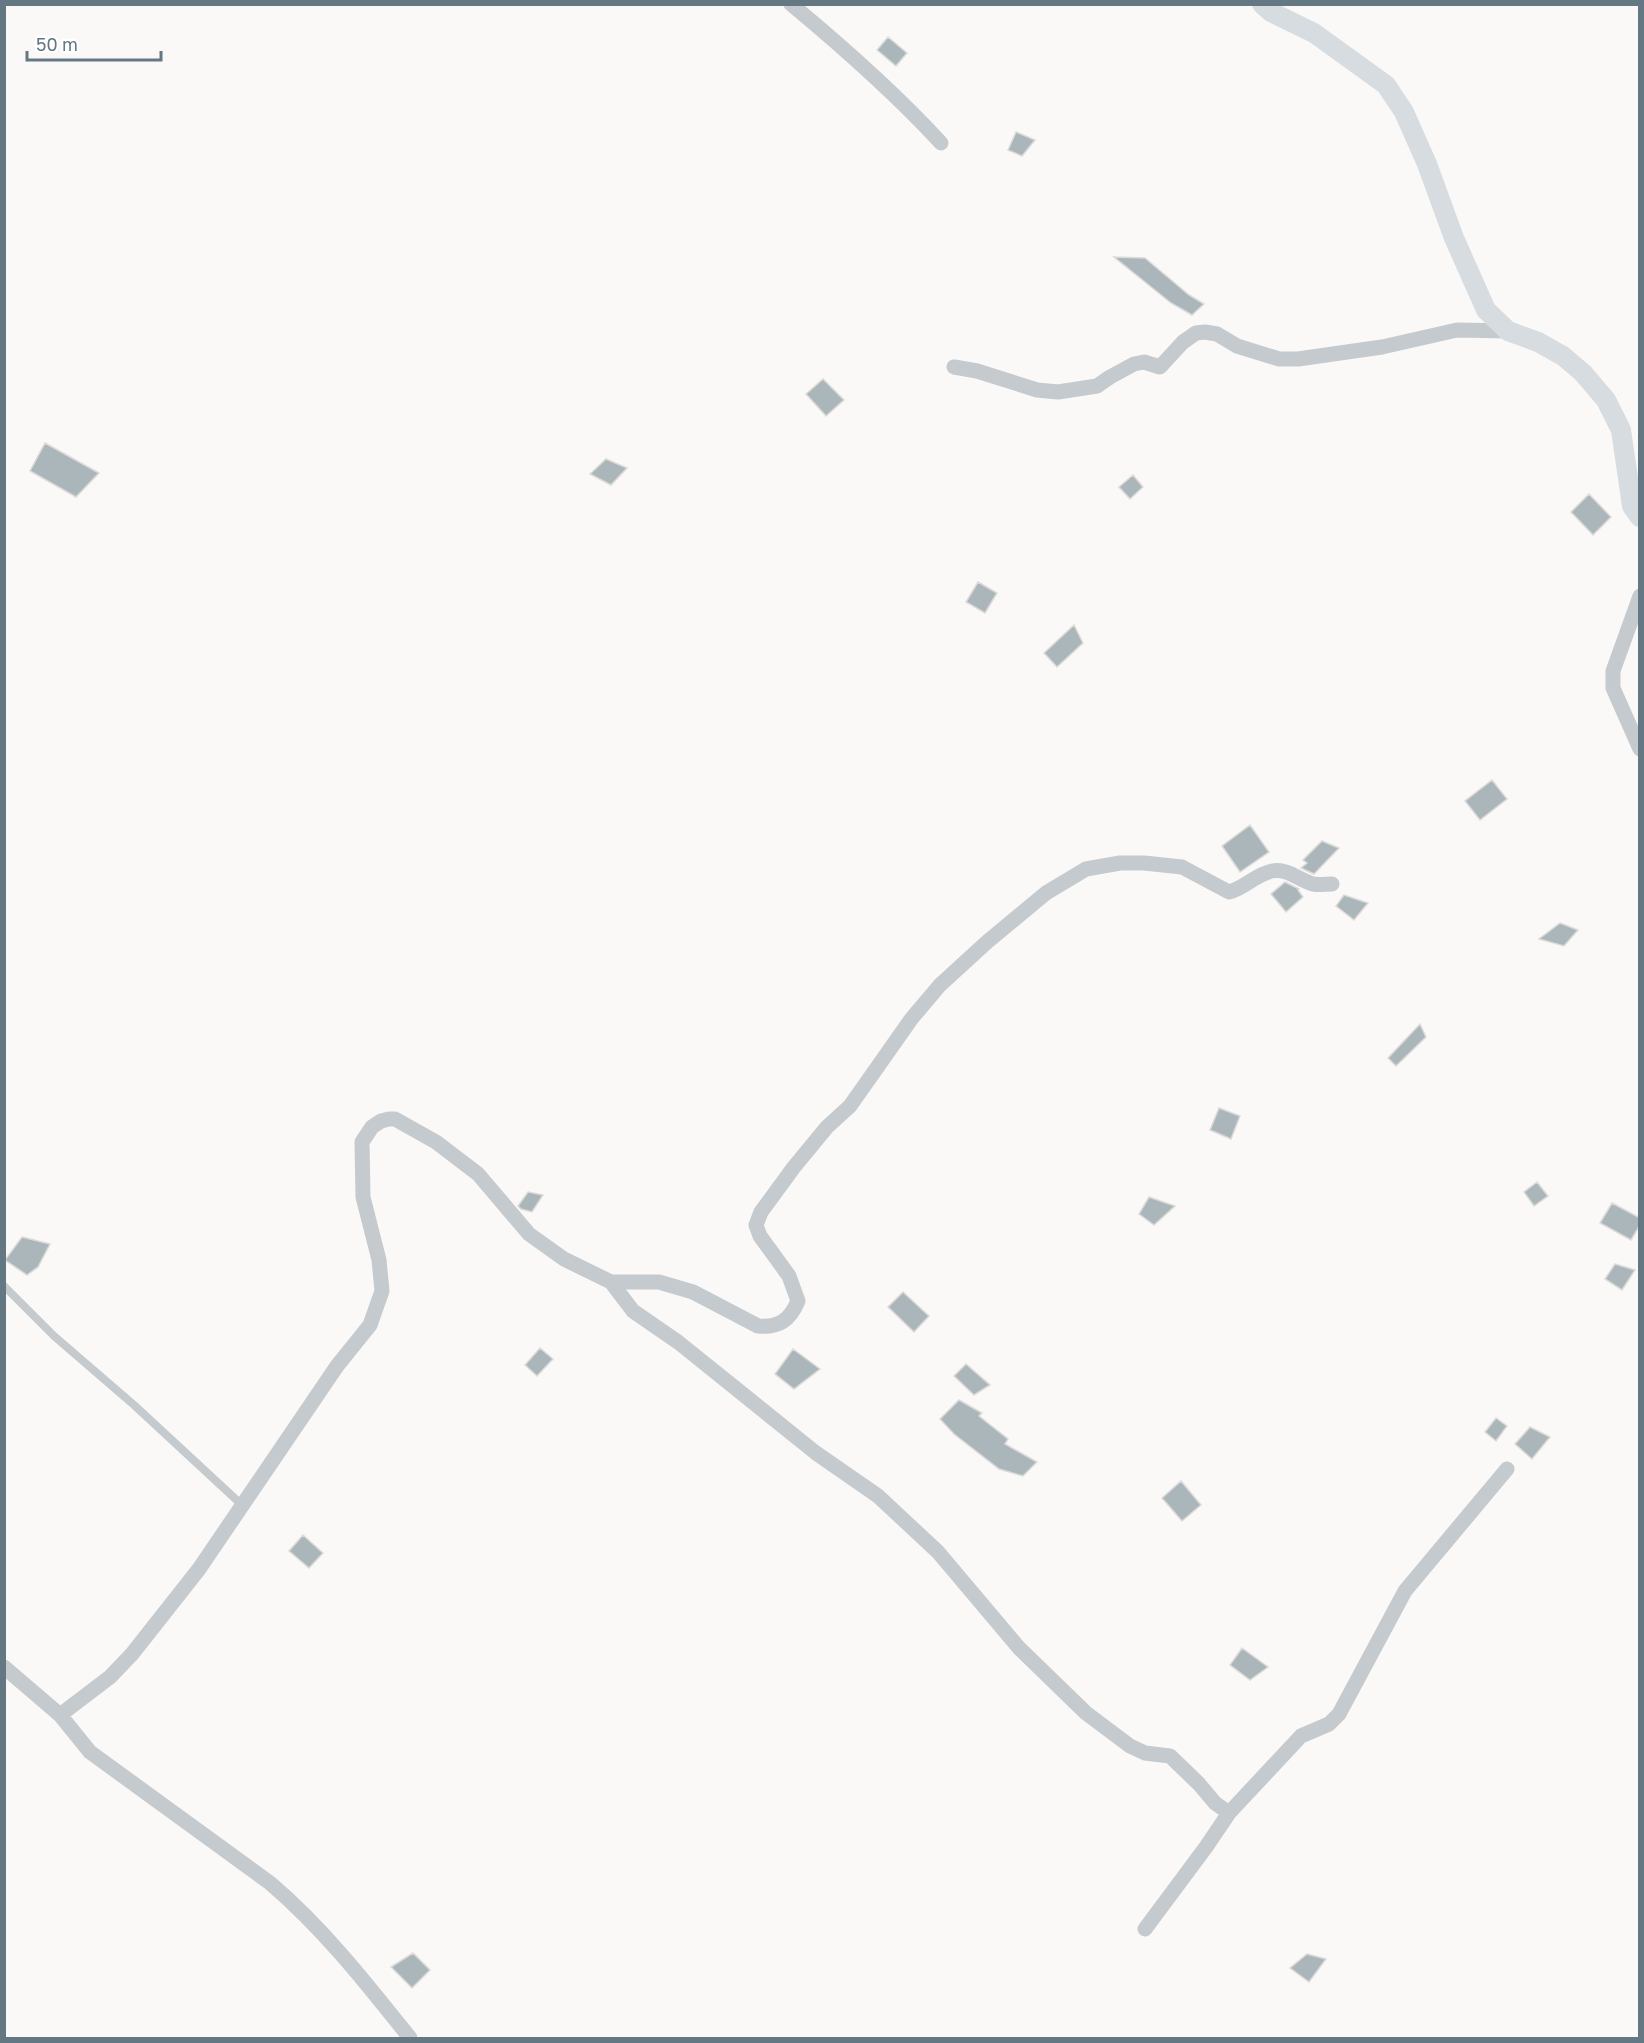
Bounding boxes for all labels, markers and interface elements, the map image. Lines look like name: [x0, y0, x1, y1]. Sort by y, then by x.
scale bar: [27, 24, 160, 62]
text: 50 m: [36, 33, 78, 55]

